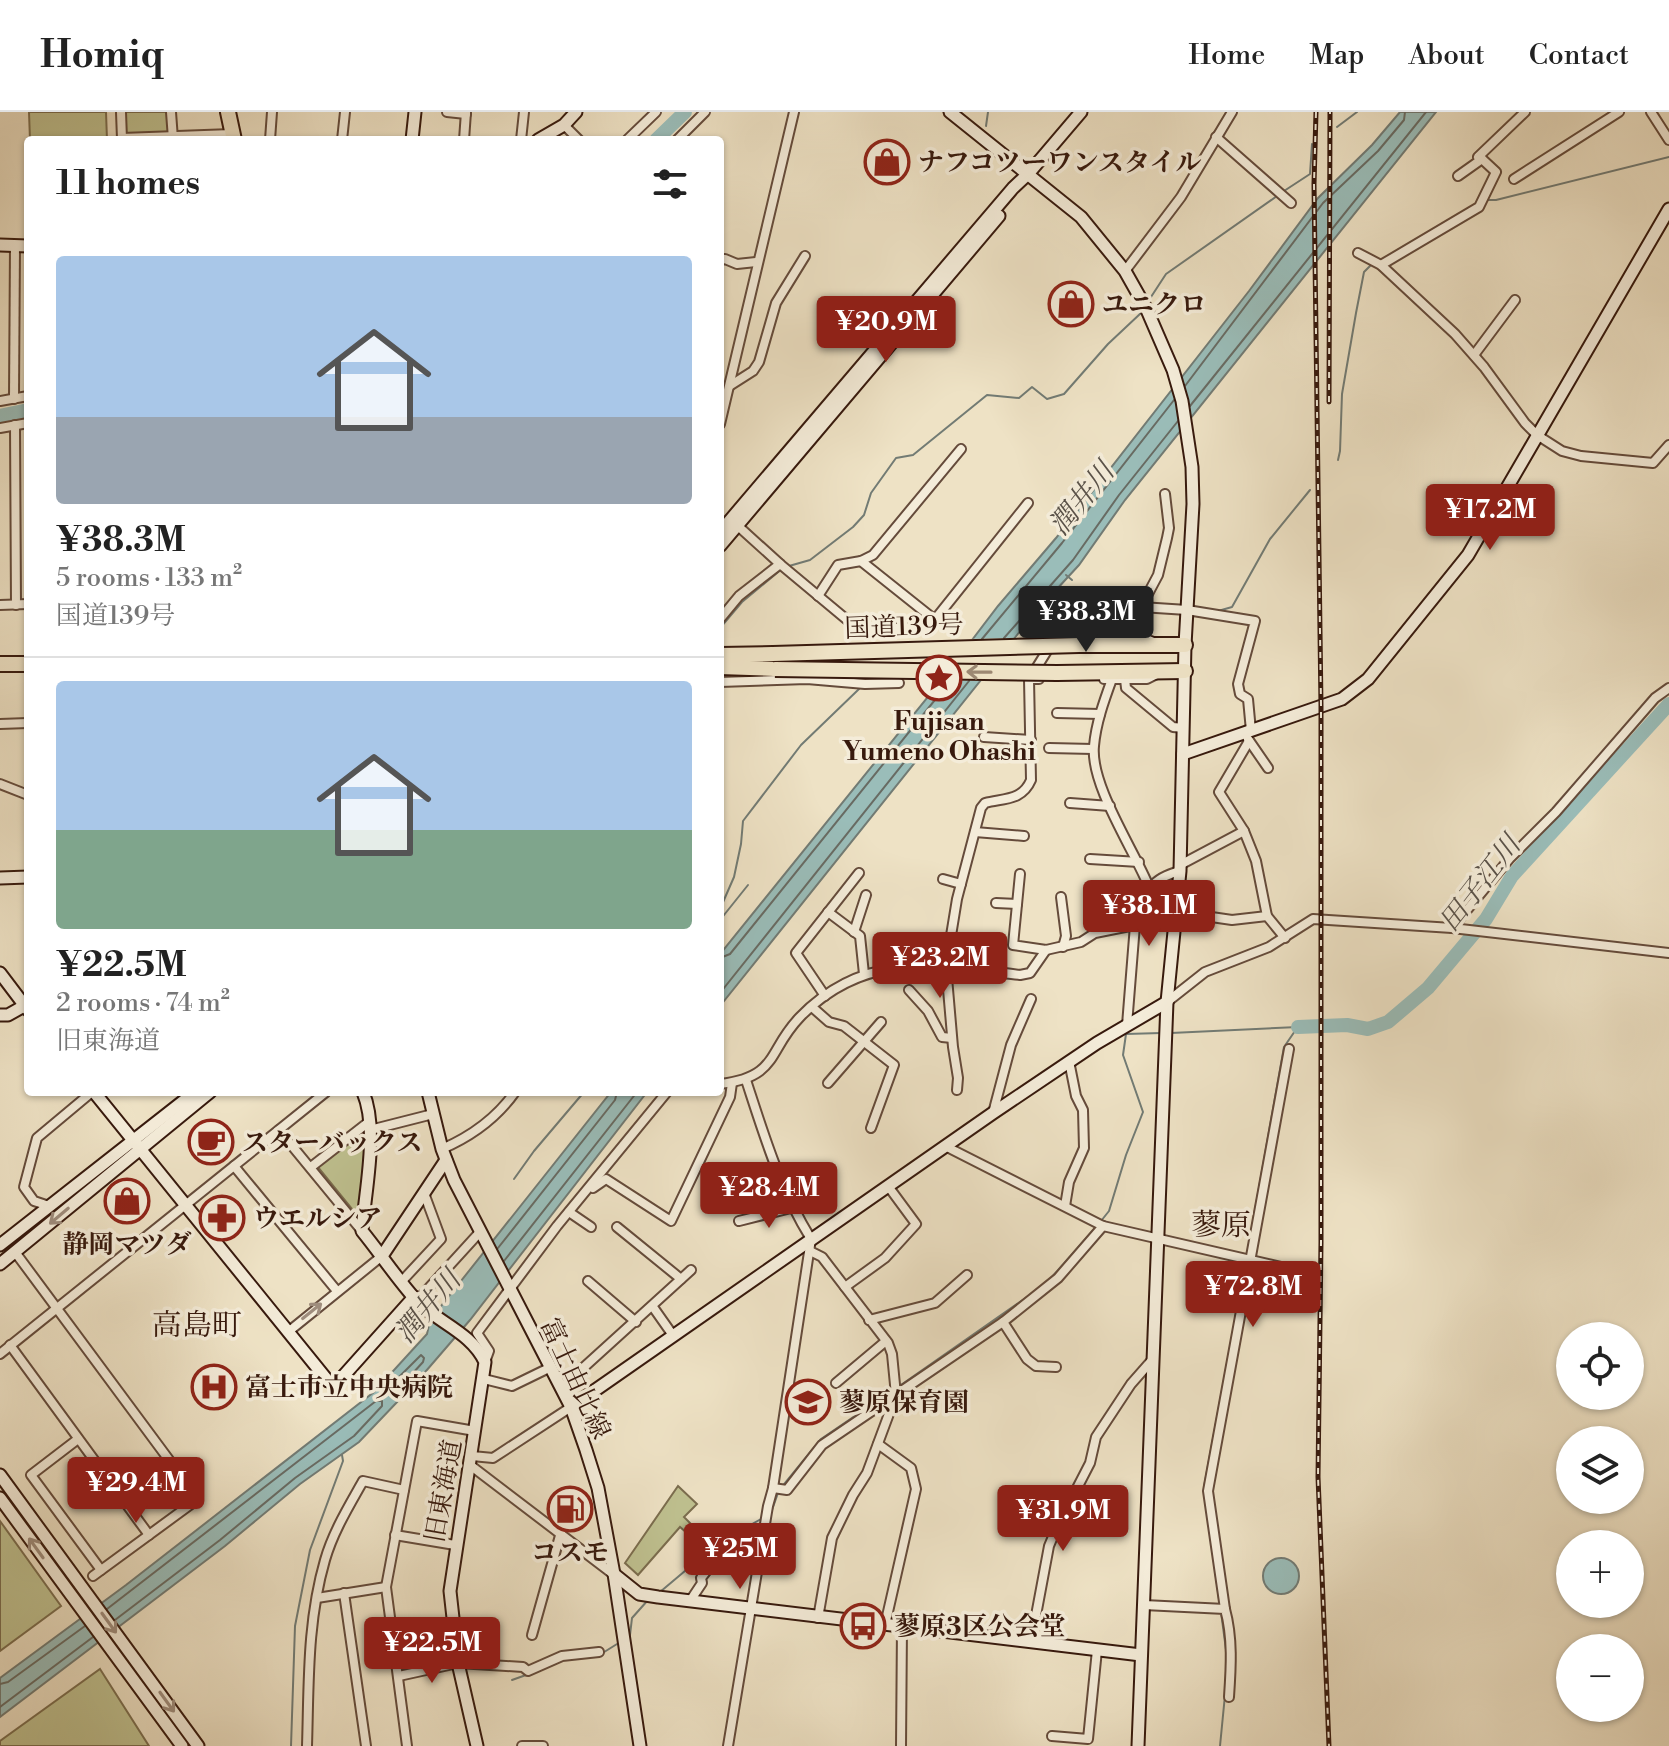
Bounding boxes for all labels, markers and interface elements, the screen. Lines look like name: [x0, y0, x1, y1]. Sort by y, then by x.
text: Homiq: [40, 32, 164, 79]
text: Home: [1189, 38, 1265, 73]
text: Map: [1309, 38, 1364, 73]
text: About: [1408, 38, 1485, 73]
text: Contact: [1529, 38, 1629, 73]
shop icon: ナフコツーワンスタイル: [863, 138, 911, 186]
place label: ナフコツーワンスタイル: [918, 147, 1201, 179]
icon: filters: [648, 162, 692, 206]
text: 11 homes: [56, 163, 200, 205]
shop icon: ユニクロ: [1047, 280, 1095, 328]
place label: ユニクロ: [1102, 289, 1206, 321]
pin: ¥20.9M: [821, 296, 951, 364]
text: ¥20.9M: [835, 306, 937, 338]
icon: home: [302, 308, 446, 452]
water label: 潤井川: [1042, 453, 1124, 543]
pin: ¥17.2M: [1425, 484, 1555, 552]
text: ¥17.2M: [1444, 494, 1536, 526]
text: ¥38.3M: [56, 520, 185, 562]
text: 5 rooms · 133 m²: [56, 562, 242, 594]
pin: ¥38.3M: [1021, 586, 1151, 654]
text: ¥38.3M: [1036, 596, 1136, 628]
text: 国道139号: [56, 600, 175, 632]
street label: 国道139号: [844, 609, 964, 645]
place icon: Fujisan Yumeno Ohashi: [915, 654, 963, 702]
one-way arrow: [966, 664, 993, 679]
place label: Fujisan Yumeno Ohashi: [842, 706, 1036, 768]
icon: home: [302, 733, 446, 877]
water label: 田子江川: [1432, 827, 1530, 939]
pin: ¥38.1M: [1084, 880, 1214, 948]
text: ¥38.1M: [1101, 890, 1197, 922]
pin: ¥23.2M: [875, 932, 1005, 1000]
text: ¥23.2M: [890, 942, 990, 974]
text: ¥22.5M: [56, 945, 186, 987]
text: 2 rooms · 74 m²: [56, 987, 230, 1019]
text: 旧東海道: [56, 1025, 160, 1057]
cafe icon: スターバックス: [187, 1118, 235, 1166]
place label: スターバックス: [242, 1127, 422, 1159]
pin: ¥28.4M: [704, 1162, 834, 1230]
text: ¥28.4M: [718, 1172, 820, 1204]
shop icon: 静岡マツダ: [103, 1177, 151, 1225]
pharmacy icon: ウエルシア: [198, 1194, 246, 1242]
place label: ウエルシア: [253, 1203, 382, 1235]
one-way arrow: [49, 1207, 69, 1225]
district label: 蓼原: [1191, 1207, 1251, 1245]
place label: 静岡マツダ: [63, 1229, 191, 1261]
water label: 潤井川: [388, 1261, 470, 1350]
pin: ¥72.8M: [1188, 1261, 1318, 1329]
text: ¥72.8M: [1204, 1271, 1302, 1303]
one-way arrow: [301, 1303, 322, 1320]
district label: 高島町: [152, 1307, 242, 1345]
street label: 富士由比線: [533, 1313, 617, 1444]
map controls: [1556, 1322, 1644, 1722]
button: locate: [1556, 1322, 1644, 1410]
hospital icon: 富士市立中央病院: [190, 1363, 238, 1411]
place label: 富士市立中央病院: [245, 1372, 453, 1404]
school or university icon: 蓼原保育園: [784, 1378, 832, 1426]
place label: 蓼原保育園: [839, 1387, 969, 1419]
button: layers: [1556, 1426, 1644, 1514]
street label: 旧東海道: [419, 1437, 469, 1545]
pin: ¥29.4M: [71, 1457, 201, 1525]
text: ¥29.4M: [85, 1467, 187, 1499]
fuel station icon: コスモ: [546, 1485, 594, 1533]
pin: ¥31.9M: [998, 1485, 1128, 1553]
text: ¥31.9M: [1015, 1495, 1111, 1527]
pin: ¥25M: [693, 1523, 787, 1591]
button: +: [1556, 1530, 1644, 1618]
text: ¥25M: [702, 1533, 778, 1565]
place label: コスモ: [531, 1537, 609, 1569]
one-way arrow: [28, 1538, 45, 1559]
bus stop icon: 蓼原3区公会堂: [839, 1602, 887, 1650]
one-way arrow: [101, 1611, 118, 1633]
place label: 蓼原3区公会堂: [894, 1611, 1066, 1643]
pin: ¥22.5M: [367, 1617, 497, 1685]
text: ¥22.5M: [382, 1627, 482, 1659]
button: −: [1556, 1634, 1644, 1722]
one-way arrow: [158, 1691, 175, 1712]

